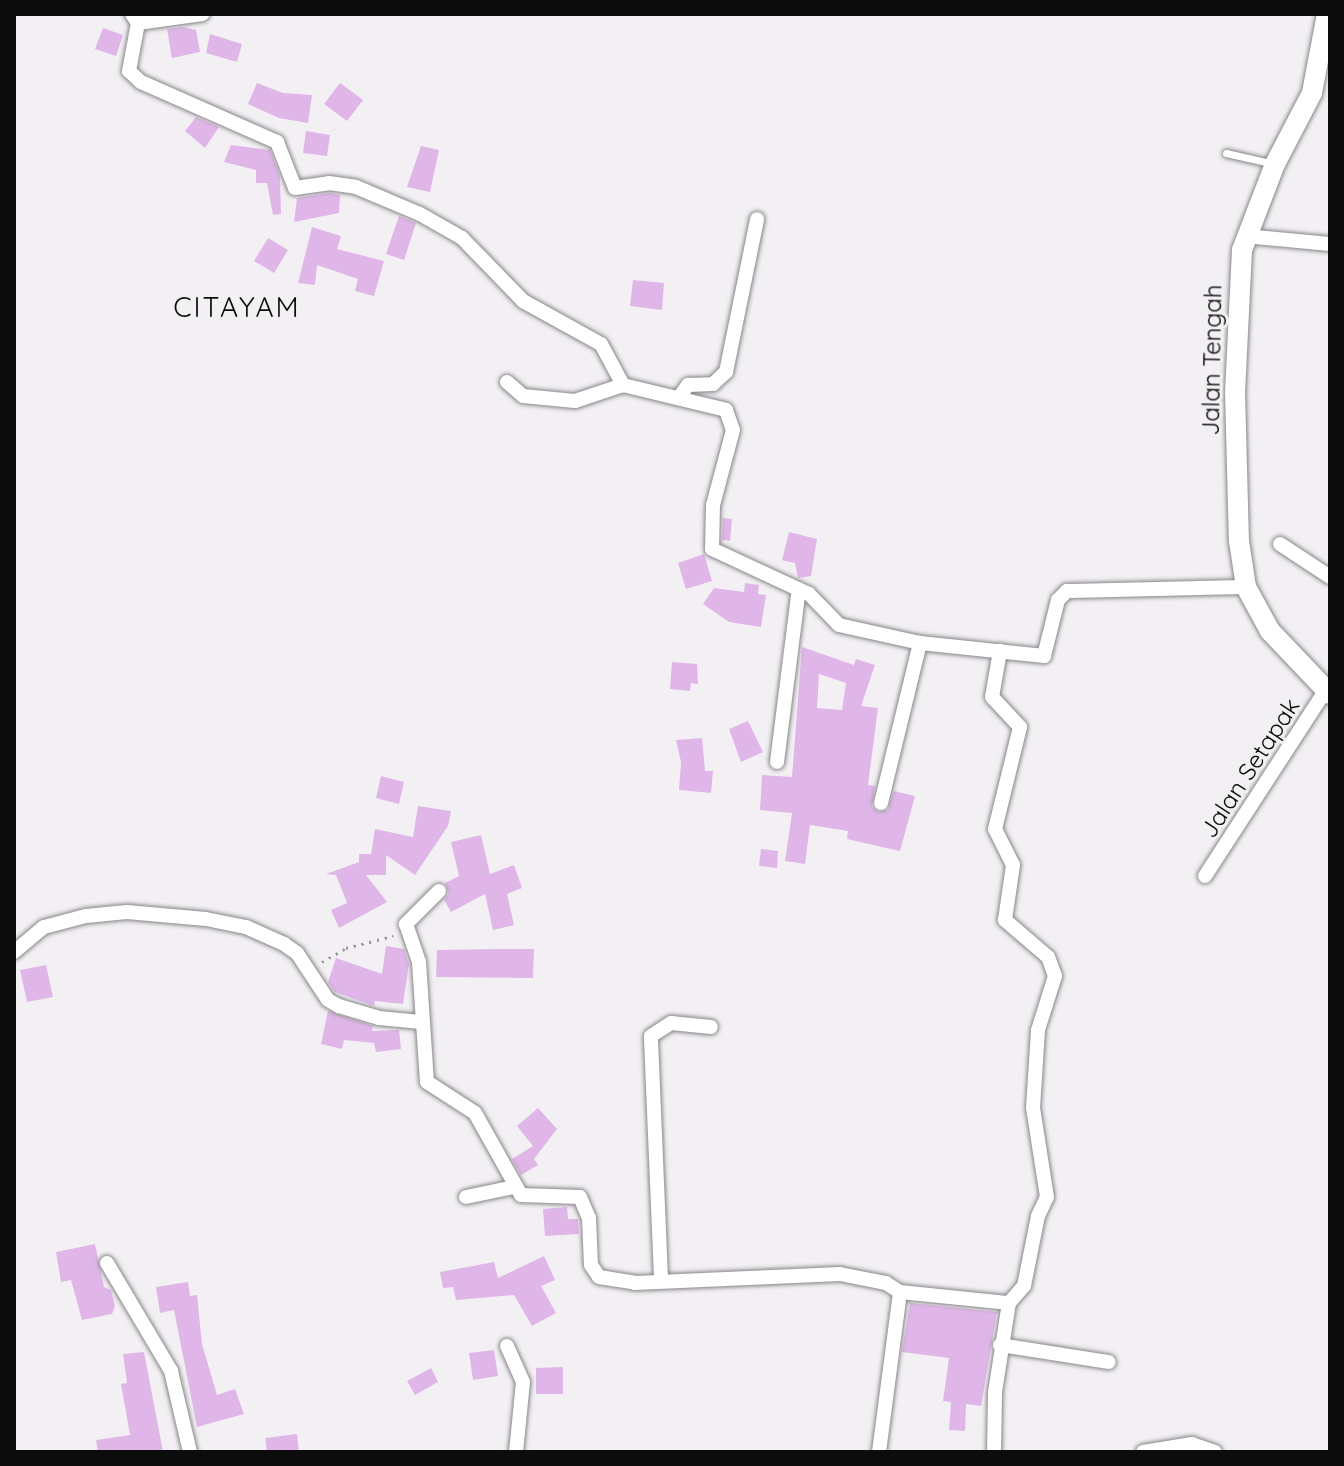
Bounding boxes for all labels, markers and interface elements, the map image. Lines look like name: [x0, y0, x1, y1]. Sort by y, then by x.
street label: Jalan Tengah: [1196, 284, 1228, 436]
district label: CITAYAM: [173, 290, 301, 324]
street label: Jalan Setapak: [1194, 693, 1306, 843]

